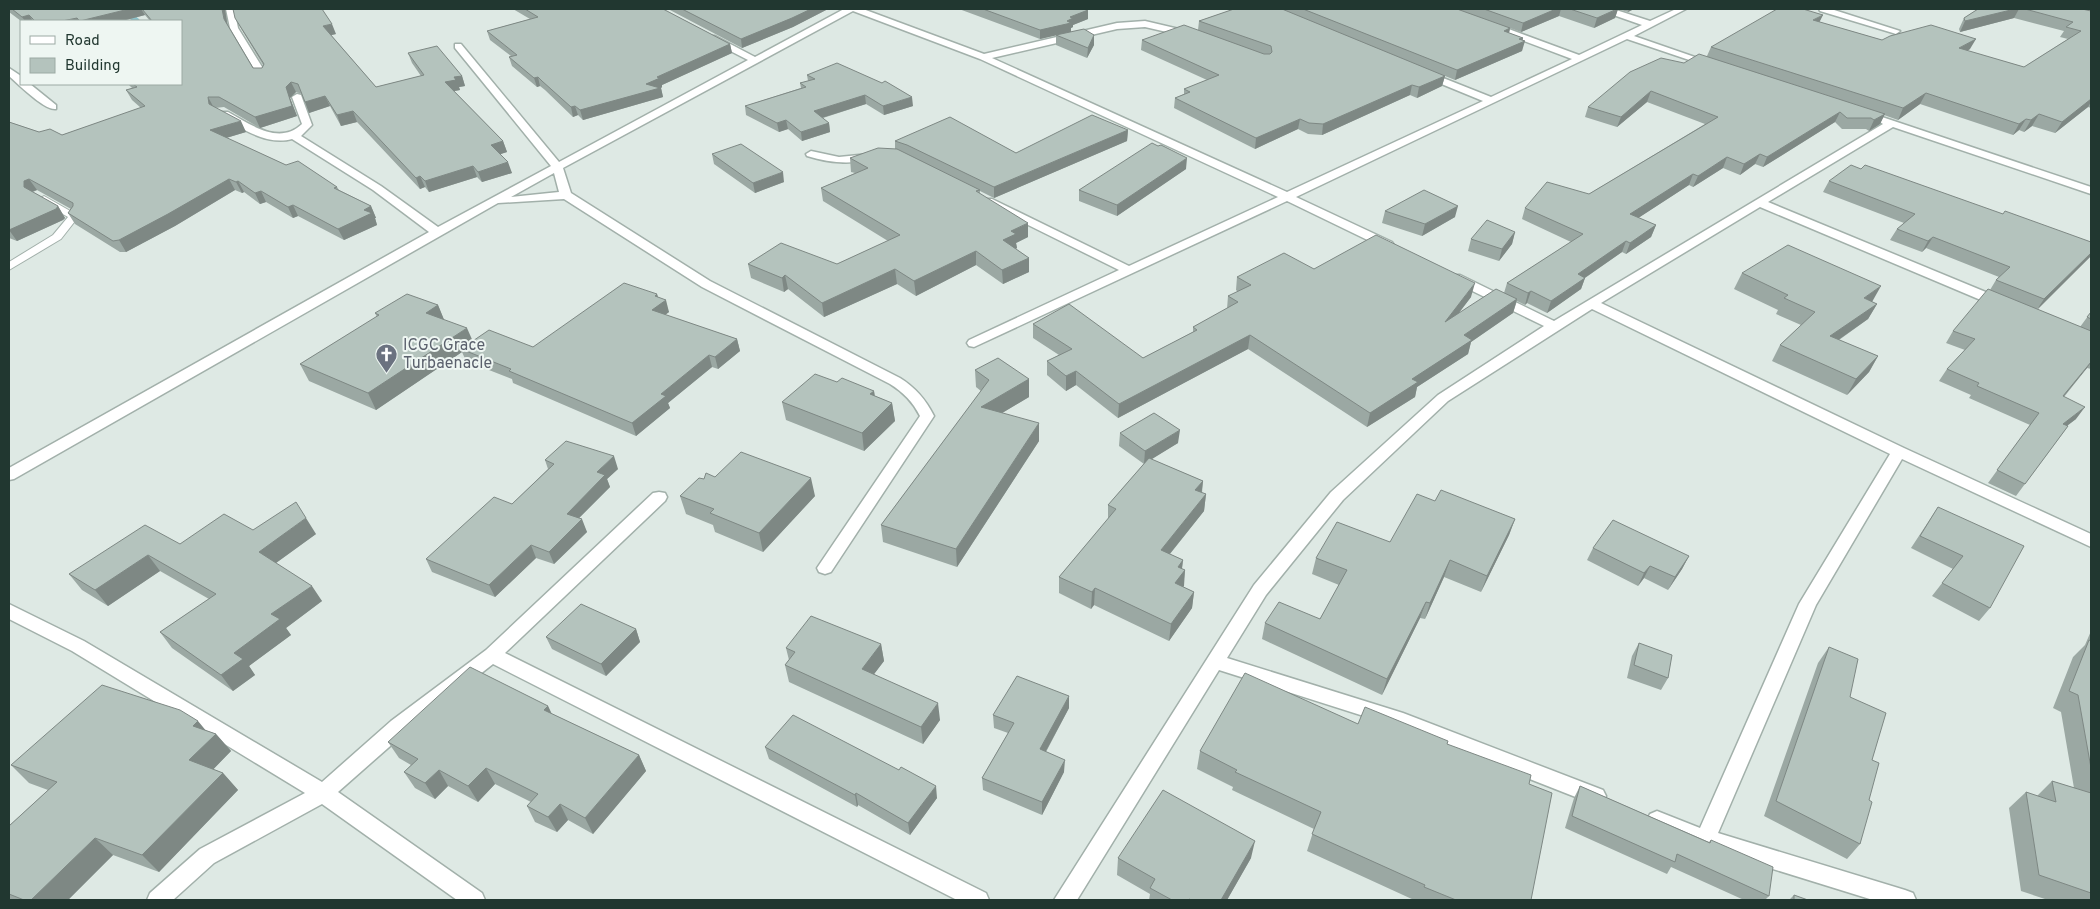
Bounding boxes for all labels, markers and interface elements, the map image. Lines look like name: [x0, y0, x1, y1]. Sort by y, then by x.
legend: [20, 20, 182, 85]
text: Road: [65, 32, 100, 51]
text: Building: [65, 57, 120, 76]
place label: ICGC Grace Turbaenacle: [403, 336, 492, 374]
church icon: ICGC Grace Turbaenacle: [375, 343, 399, 374]

